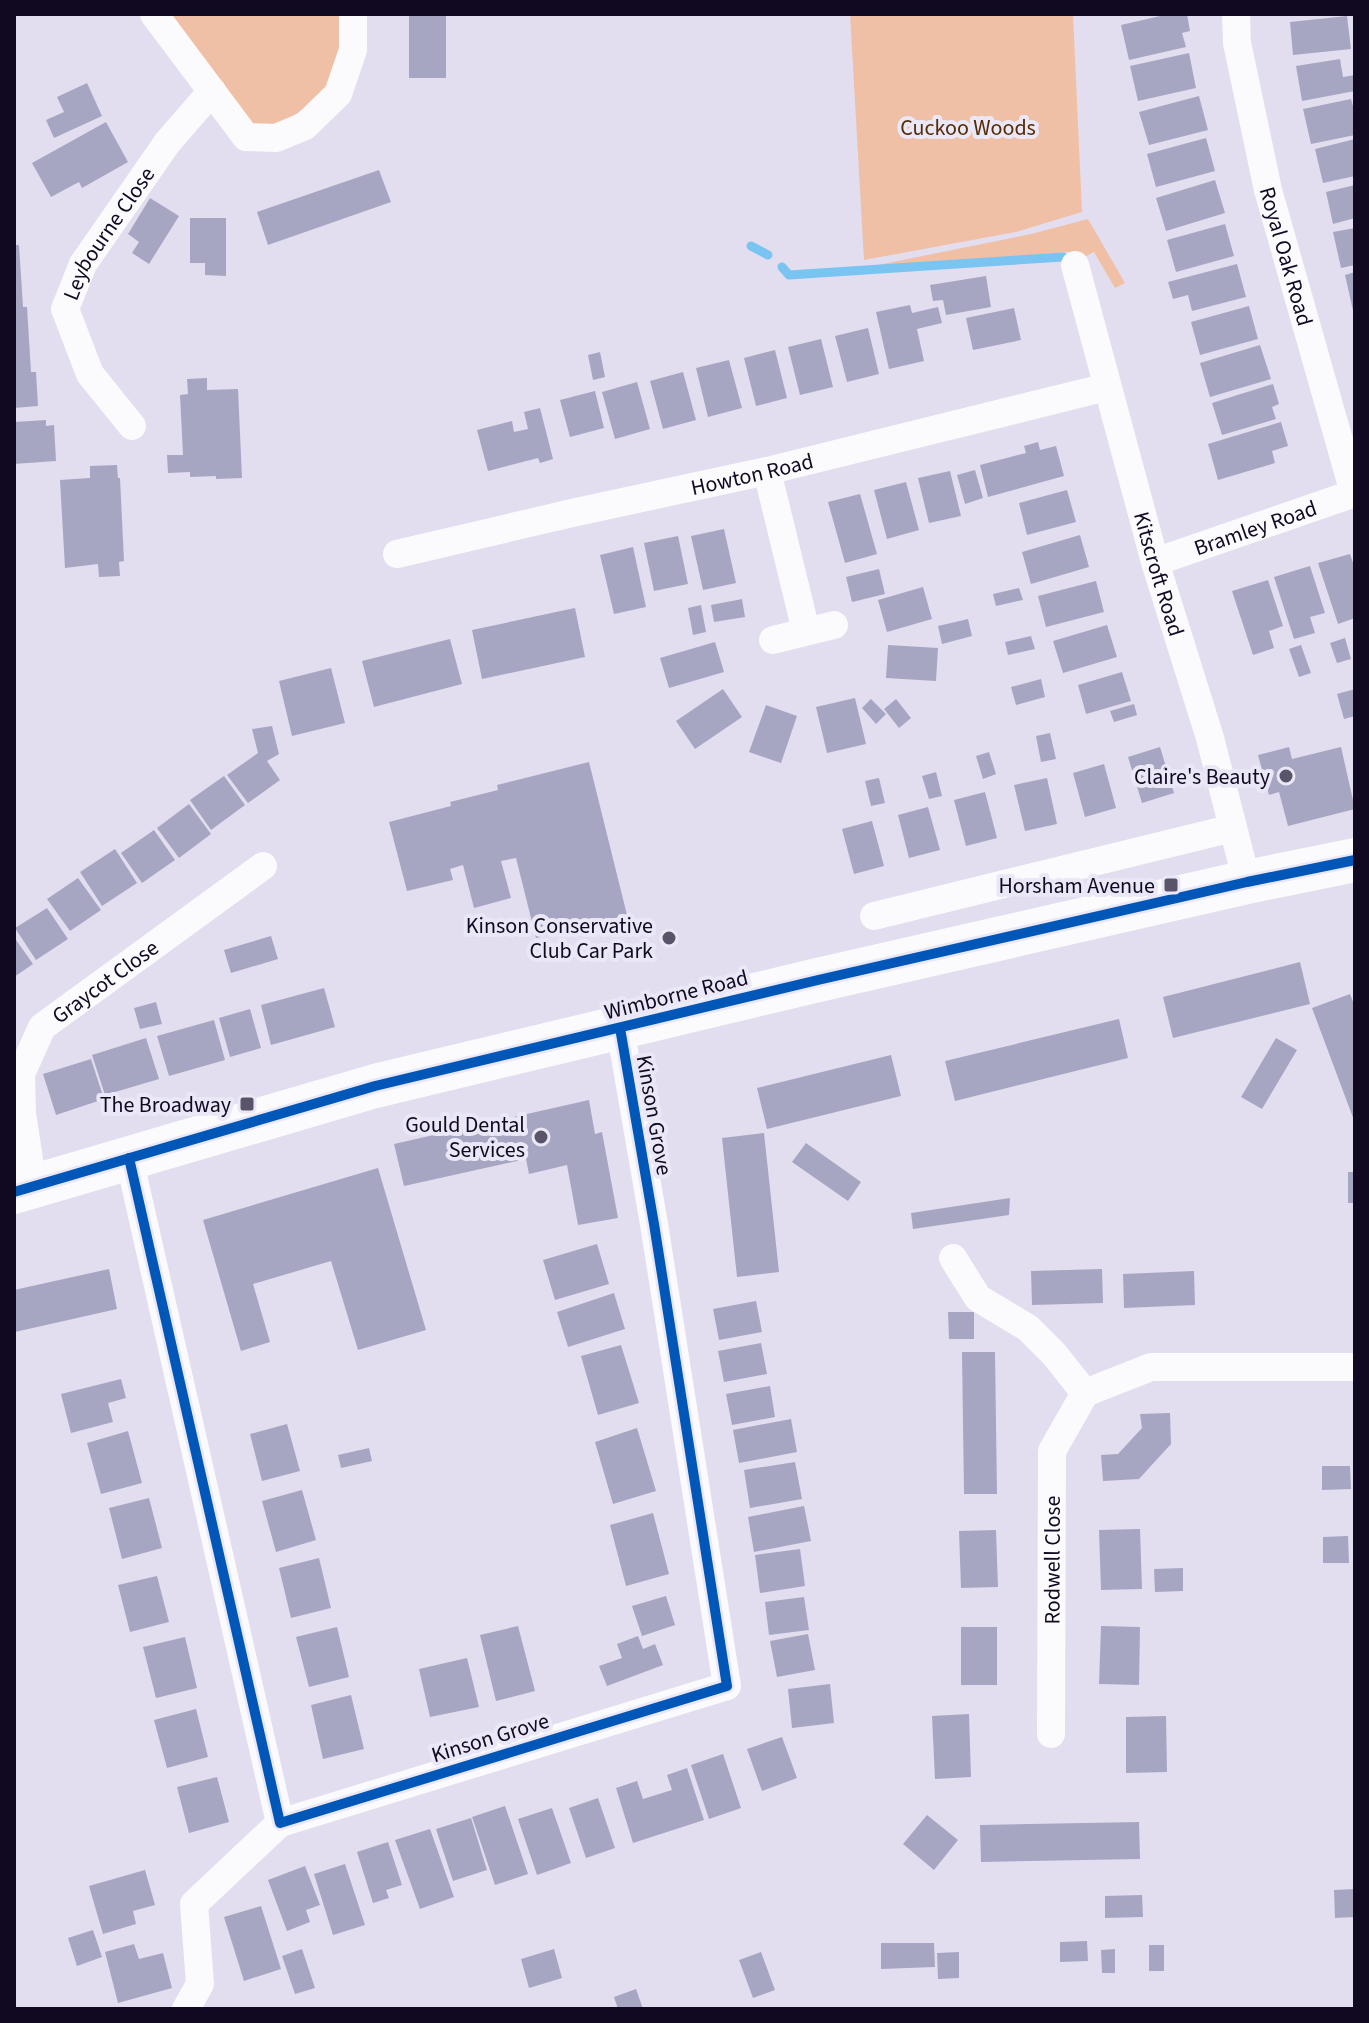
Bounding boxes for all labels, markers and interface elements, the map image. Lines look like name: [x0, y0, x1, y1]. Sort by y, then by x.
park label: Cuckoo Woods: [900, 112, 1036, 144]
street label: Leybourne Close: [55, 160, 163, 305]
street label: Royal Oak Road: [1251, 183, 1321, 330]
street label: Howton Road: [688, 445, 817, 504]
street label: Bramley Road: [1190, 492, 1321, 564]
street label: Kitscroft Road: [1125, 508, 1192, 640]
place label: Claire's Beauty: [1134, 761, 1271, 793]
marker: Claire's Beauty: [1277, 767, 1295, 785]
place label: Horsham Avenue: [998, 870, 1155, 902]
marker: Horsham Avenue: [1162, 876, 1180, 894]
place label: Kinson Conservative Club Car Park: [466, 910, 653, 967]
marker: Kinson Conservative Club Car Park: [660, 929, 678, 947]
street label: Graycot Close: [45, 932, 165, 1032]
street label: Wimborne Road: [601, 962, 752, 1028]
street label: Kinson Grove: [628, 1052, 680, 1178]
place label: The Broadway: [100, 1089, 232, 1121]
marker: The Broadway: [238, 1095, 256, 1113]
place label: Gould Dental Services: [405, 1109, 525, 1166]
marker: Gould Dental Services: [532, 1128, 550, 1146]
street label: Rodwell Close: [1036, 1495, 1069, 1625]
street label: Kinson Grove: [427, 1705, 553, 1771]

